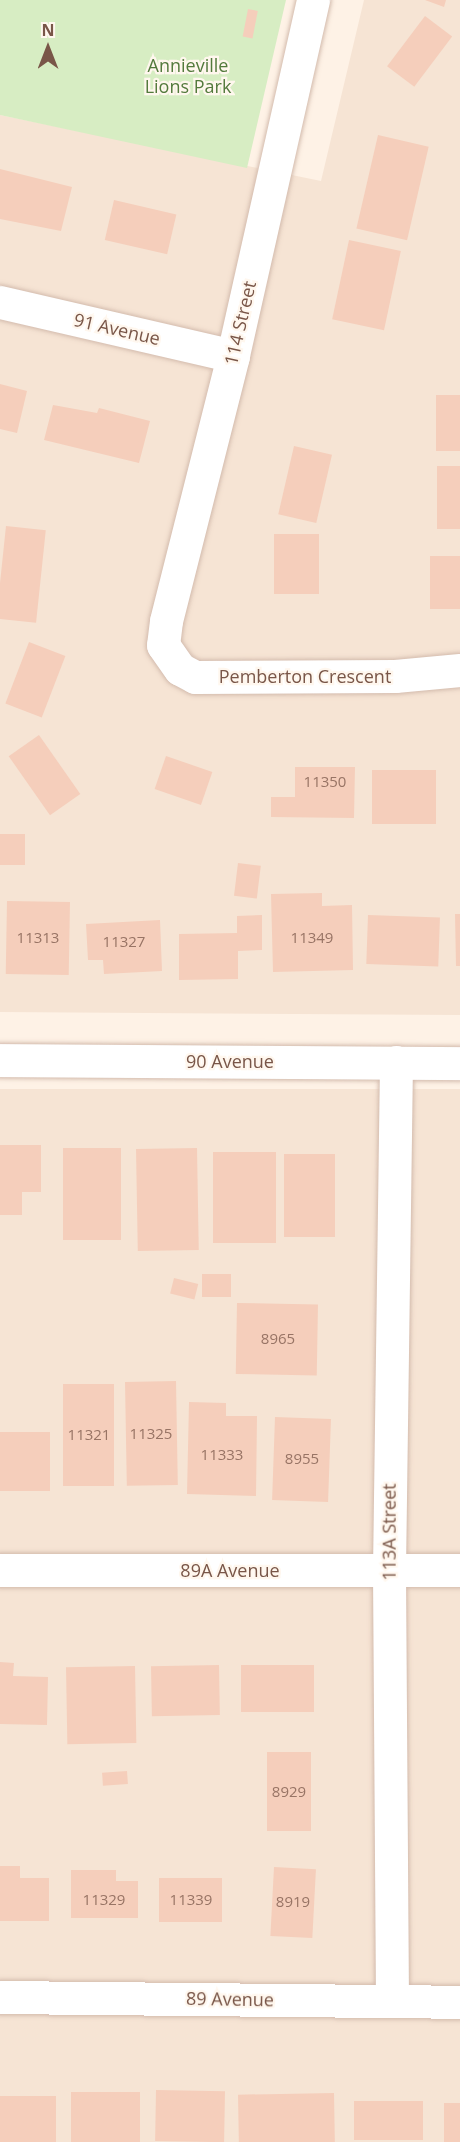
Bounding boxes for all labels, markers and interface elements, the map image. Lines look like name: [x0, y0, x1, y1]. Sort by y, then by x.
north arrow: [18, 18, 78, 78]
text: N: [41, 19, 55, 41]
park label: Annieville Lions Park: [145, 55, 231, 98]
street label: 114 Street: [220, 279, 260, 367]
street label: 91 Avenue: [72, 309, 162, 349]
street label: Pemberton Crescent: [219, 665, 391, 687]
house number: 11350: [304, 773, 346, 791]
house number: 11313: [17, 929, 59, 947]
house number: 11349: [291, 929, 333, 947]
house number: 11327: [103, 933, 145, 951]
street label: 90 Avenue: [186, 1050, 274, 1072]
house number: 8965: [261, 1330, 295, 1348]
house number: 11325: [130, 1425, 172, 1443]
house number: 11321: [68, 1426, 110, 1444]
house number: 11333: [201, 1446, 243, 1464]
house number: 8955: [285, 1450, 319, 1468]
street label: 113A Street: [378, 1483, 400, 1581]
street label: 89A Avenue: [180, 1559, 280, 1581]
house number: 8929: [272, 1783, 306, 1801]
house number: 11329: [83, 1891, 125, 1909]
house number: 11339: [170, 1891, 212, 1909]
house number: 8919: [276, 1893, 310, 1911]
street label: 89 Avenue: [186, 1987, 274, 2011]

